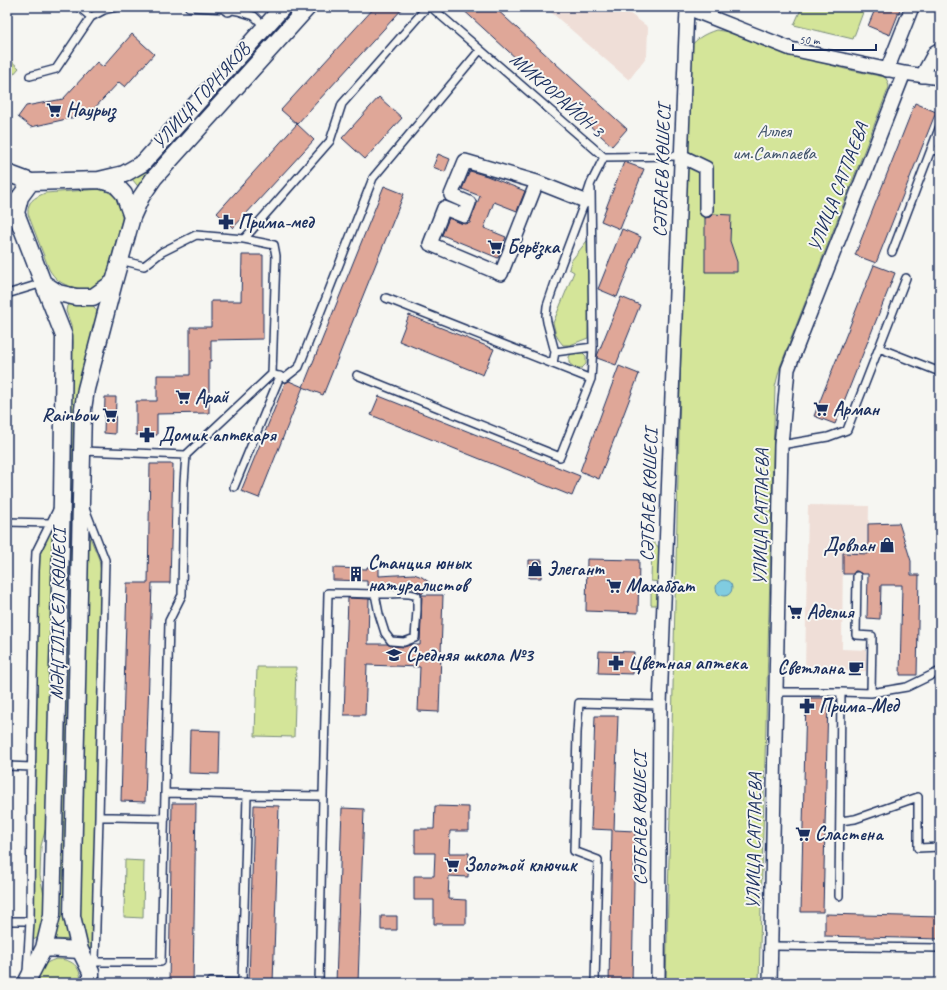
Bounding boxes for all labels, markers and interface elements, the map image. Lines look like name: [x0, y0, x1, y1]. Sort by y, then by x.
scale bar: [793, 26, 876, 52]
text: 50 m: [799, 32, 821, 48]
street label: УЛИЦА ГОРНЯКОВ: [147, 37, 256, 154]
street label: МИКРОРАЙОН 3: [505, 47, 610, 143]
place label: Наурыз: [66, 98, 118, 123]
street label: СӘТБАЕВ КӨШЕСІ: [648, 100, 676, 238]
supermarket icon: Наурыз: [45, 101, 63, 119]
street label: УЛИЦА САТПАЕВА: [802, 118, 874, 255]
park label: Аллея им.Сатпаева: [732, 119, 818, 165]
place label: Прима-мед: [238, 210, 316, 234]
pharmacy icon: Прима-мед: [217, 213, 235, 231]
place label: Берёзка: [507, 235, 561, 260]
supermarket icon: Берёзка: [486, 238, 504, 256]
place label: Арай: [195, 385, 230, 409]
supermarket icon: Арай: [174, 388, 192, 406]
place label: Арман: [833, 397, 880, 421]
supermarket icon: Арман: [812, 400, 830, 418]
place label: Rainbow: [42, 403, 100, 427]
supermarket icon: Rainbow: [101, 406, 119, 424]
place label: Домик аптекаря: [159, 423, 277, 447]
street label: СӘТБАЕВ КӨШЕСІ: [635, 424, 663, 562]
pharmacy icon: Домик аптекаря: [138, 426, 156, 444]
street label: УЛИЦА САТПАЕВА: [748, 447, 774, 585]
street label: МӘҢГІЛІК ЕЛ КӨШЕСІ: [45, 524, 72, 700]
place label: Довлан: [823, 533, 876, 557]
shop icon: Довлан: [878, 536, 896, 554]
place label: Станция юных натуралистов: [368, 551, 472, 597]
place label: Элегант: [547, 557, 605, 581]
shop icon: Элегант: [526, 560, 544, 578]
building icon: Станция юных натуралистов: [347, 565, 365, 583]
place label: Махаббат: [626, 574, 696, 598]
supermarket icon: Махаббат: [605, 577, 623, 595]
place label: Аделия: [807, 600, 855, 624]
supermarket icon: Аделия: [786, 603, 804, 621]
place label: Средняя школа №3: [406, 643, 535, 667]
school or university icon: Средняя школа №3: [385, 646, 403, 664]
place label: Цветная аптека: [628, 651, 748, 675]
pharmacy icon: Цветная аптека: [607, 654, 625, 672]
place label: Светлана: [778, 656, 846, 680]
cafe icon: Светлана: [847, 659, 865, 677]
place label: Прима-Мед: [819, 694, 900, 718]
pharmacy icon: Прима-Мед: [798, 697, 816, 715]
street label: СӘТБАЕВ КӨШЕСІ: [628, 748, 652, 885]
street label: УЛИЦА САТПАЕВА: [741, 771, 767, 909]
place label: Сластена: [815, 822, 884, 846]
supermarket icon: Сластена: [794, 825, 812, 843]
place label: Золотой ключик: [464, 853, 579, 877]
supermarket icon: Золотой ключик: [443, 856, 461, 874]

